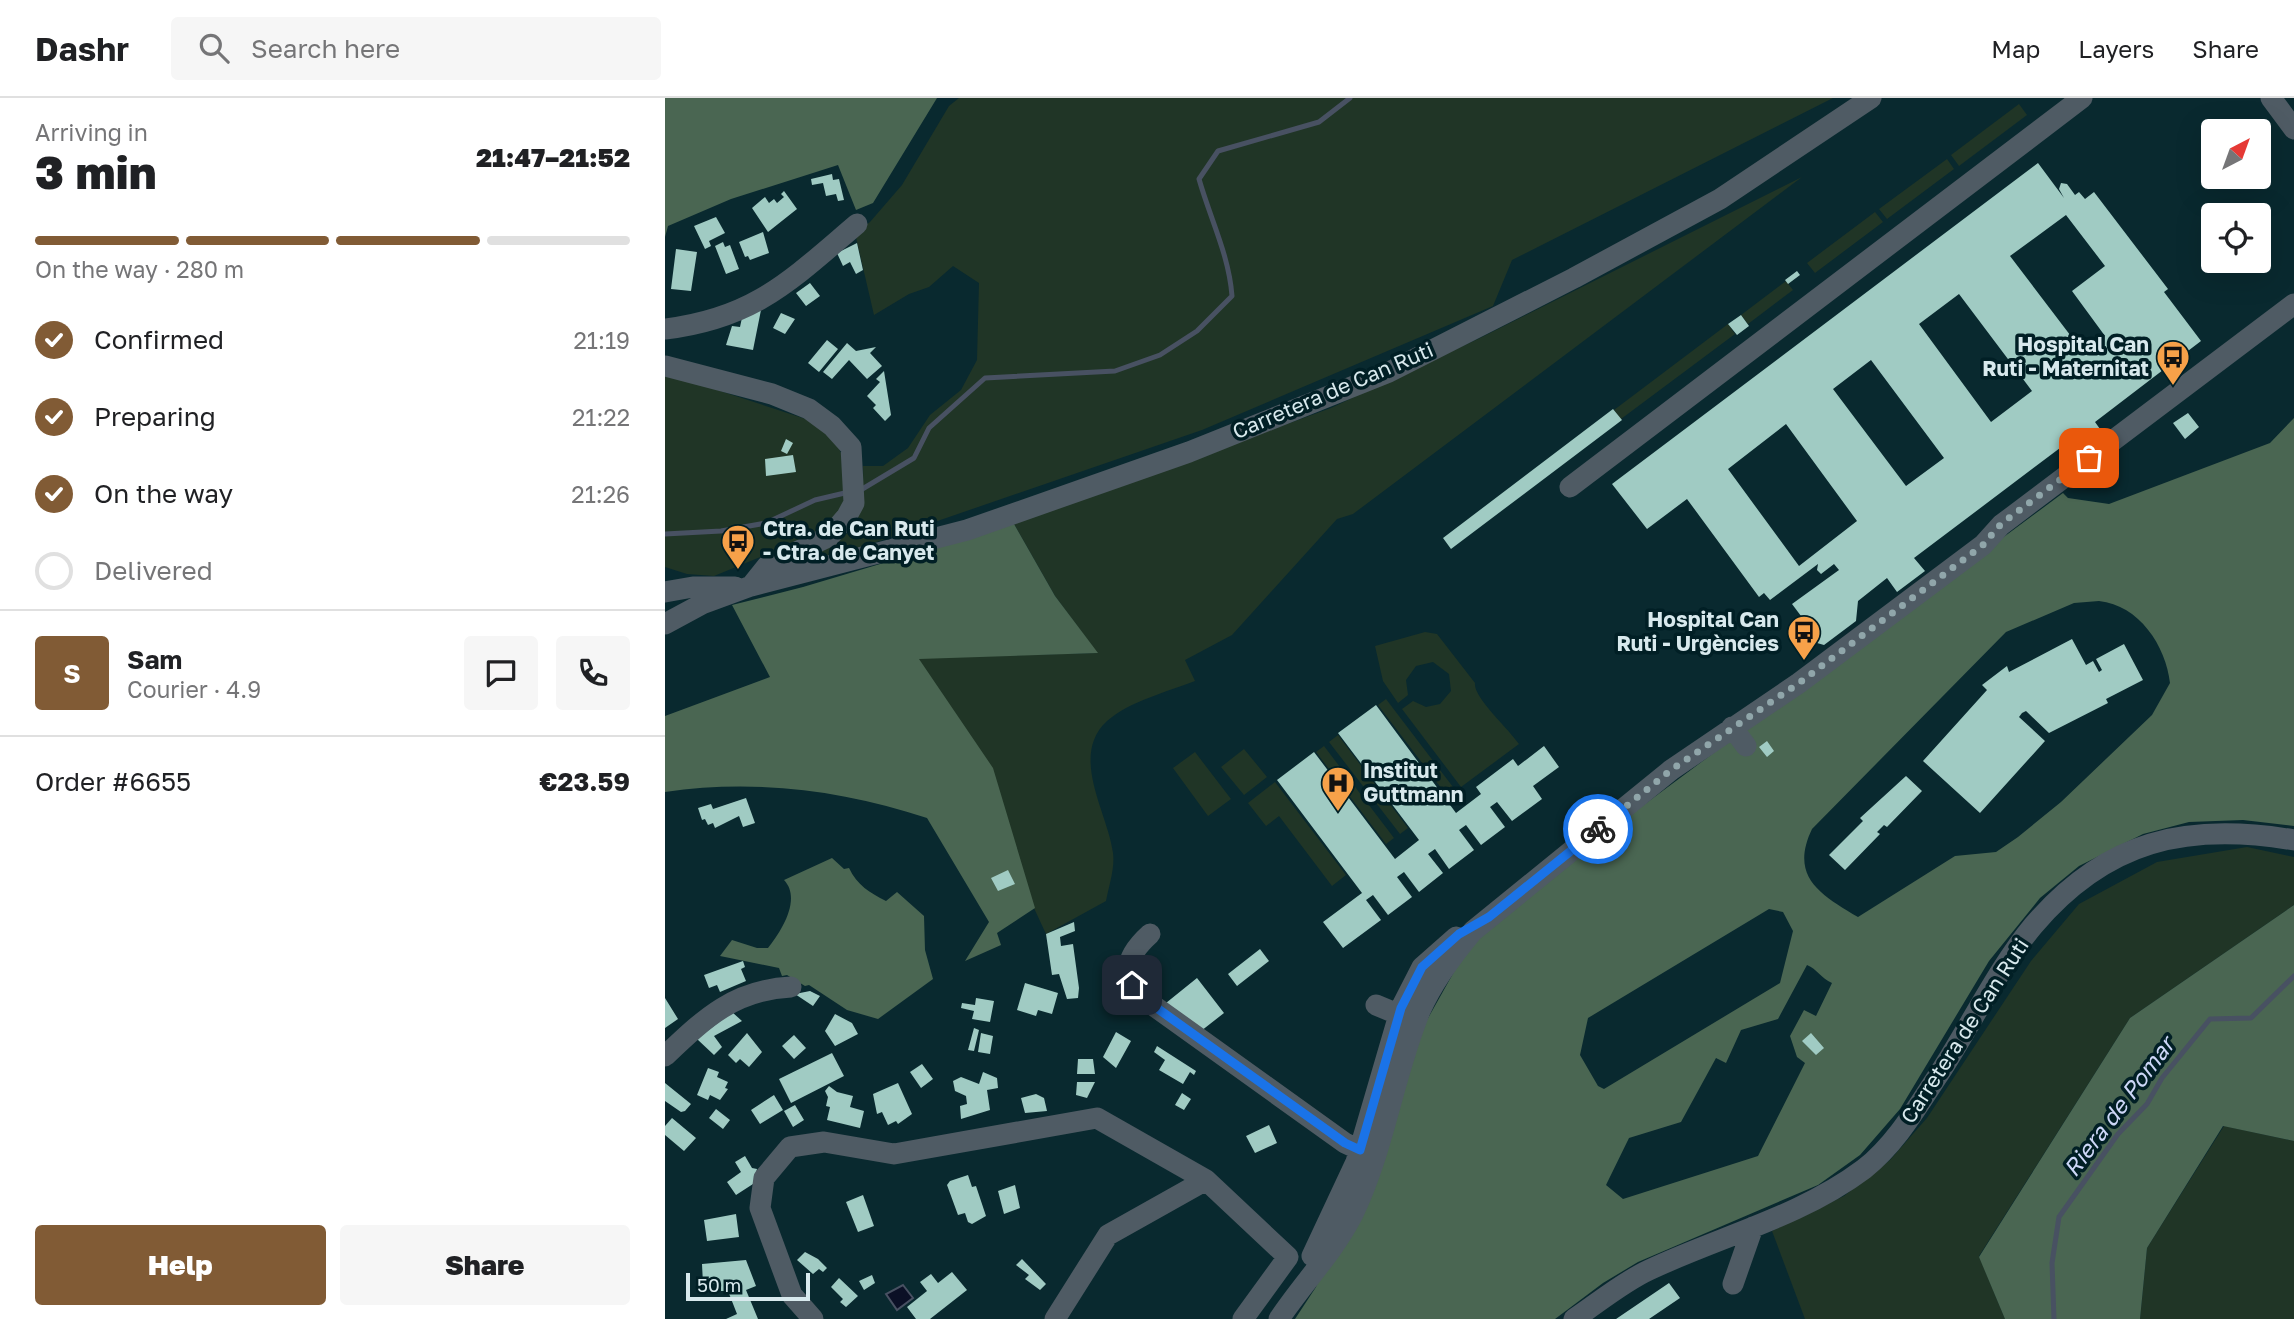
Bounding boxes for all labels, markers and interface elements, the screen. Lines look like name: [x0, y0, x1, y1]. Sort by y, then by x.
search box: [171, 17, 661, 80]
text: Dashr: [35, 29, 129, 68]
icon: search: [195, 29, 233, 67]
text: Search here: [251, 33, 400, 64]
text: Map: [1991, 34, 2040, 63]
text: Layers: [2078, 34, 2154, 63]
text: Share: [2192, 34, 2259, 63]
text: Arriving in: [35, 118, 148, 146]
north arrow: [2201, 119, 2271, 189]
map controls: [2201, 119, 2271, 273]
text: 21:47–21:52: [476, 142, 630, 173]
text: 3 min: [35, 144, 157, 199]
button: locate: [2201, 203, 2271, 273]
text: On the way · 280 m: [35, 255, 244, 283]
icon: check: [35, 321, 73, 359]
text: Confirmed: [94, 324, 224, 355]
text: 21:19: [574, 326, 630, 354]
place label: Hospital Can Ruti - Maternitat: [1982, 331, 2149, 381]
street label: Carretera de Can Ruti: [1228, 336, 1437, 444]
bus stop icon: Hospital Can Ruti - Maternitat: [2154, 338, 2192, 387]
icon: check: [35, 398, 73, 436]
text: Preparing: [94, 401, 216, 432]
text: 21:22: [572, 403, 630, 431]
pin: [2059, 428, 2119, 488]
icon: bag: [2070, 439, 2108, 477]
icon: check: [35, 475, 73, 513]
text: On the way: [94, 478, 233, 509]
text: 21:26: [571, 480, 630, 508]
place label: Ctra. de Can Ruti - Ctra. de Canyet: [763, 515, 935, 565]
bus stop icon: Ctra. de Can Ruti - Ctra. de Canyet: [719, 522, 757, 571]
text: Delivered: [94, 555, 213, 586]
place label: Hospital Can Ruti - Urgències: [1616, 606, 1779, 656]
bus stop icon: Hospital Can Ruti - Urgències: [1785, 613, 1823, 662]
button: chat: [464, 636, 538, 710]
button: phone: [556, 636, 630, 710]
text: Sam: [127, 644, 182, 675]
text: S: [63, 658, 81, 689]
text: Courier · 4.9: [127, 675, 261, 703]
place label: Institut Guttmann: [1363, 757, 1464, 807]
hospital icon: Institut Guttmann: [1319, 764, 1357, 813]
text: Order #6655: [35, 766, 191, 797]
text: €23.59: [539, 766, 630, 797]
courier: [1563, 794, 1633, 864]
icon: bike: [1579, 810, 1617, 848]
street label: Carretera de Can Ruti: [1895, 933, 2034, 1128]
pin: [1102, 955, 1162, 1015]
icon: home: [1113, 966, 1151, 1004]
water label: Riera de Pomar: [2057, 1029, 2181, 1181]
button: Help: [35, 1225, 326, 1305]
button: Share: [340, 1225, 630, 1305]
scale bar: [686, 1270, 810, 1302]
text: 50 m: [697, 1273, 741, 1296]

